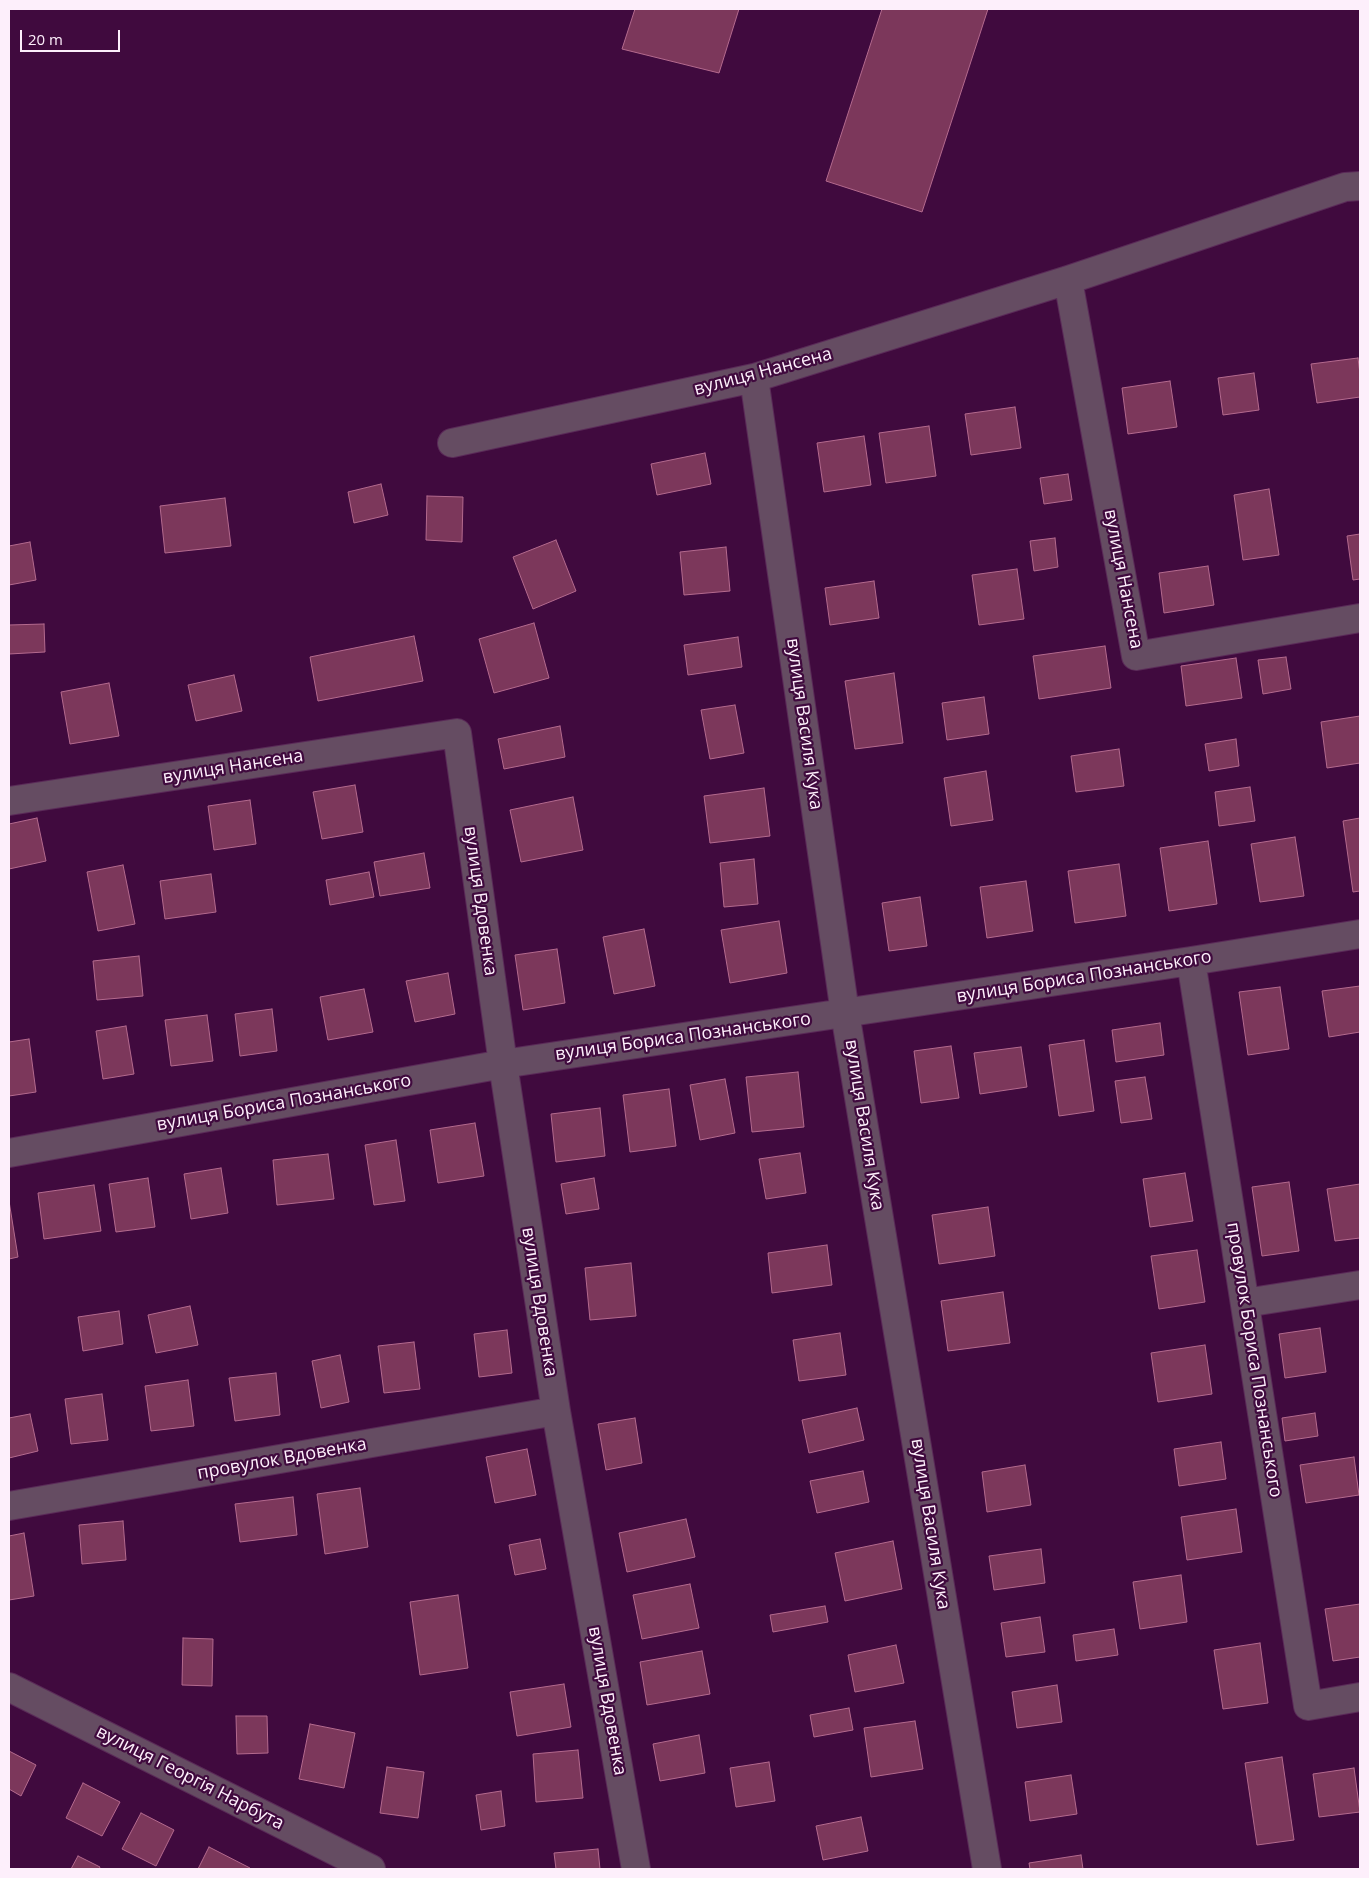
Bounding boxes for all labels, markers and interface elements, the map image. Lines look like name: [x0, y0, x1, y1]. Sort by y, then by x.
scale bar: [22, 20, 122, 52]
text: 20 m: [28, 29, 63, 49]
street label: вулиця Нансена: [692, 343, 834, 401]
street label: вулиця Нансена: [1099, 507, 1147, 651]
street label: вулиця Василя Кука: [781, 637, 827, 811]
street label: вулиця Нансена: [161, 745, 305, 789]
street label: вулиця Вдовенка: [459, 825, 501, 977]
street label: вулиця Бориса Познанського: [955, 946, 1213, 1008]
street label: вулиця Бориса Познанського: [554, 1008, 812, 1066]
street label: вулиця Василя Кука: [840, 1038, 888, 1212]
street label: вулиця Бориса Познанського: [155, 1070, 413, 1136]
street label: провулок Бориса Познанського: [1222, 1221, 1286, 1499]
street label: вулиця Вдовенка: [517, 1226, 561, 1378]
street label: провулок Вдовенка: [196, 1433, 368, 1485]
street label: вулиця Василя Кука: [906, 1437, 954, 1611]
street label: вулиця Вдовенка: [583, 1625, 631, 1777]
street label: вулиця Георгія Нарбута: [93, 1721, 287, 1835]

